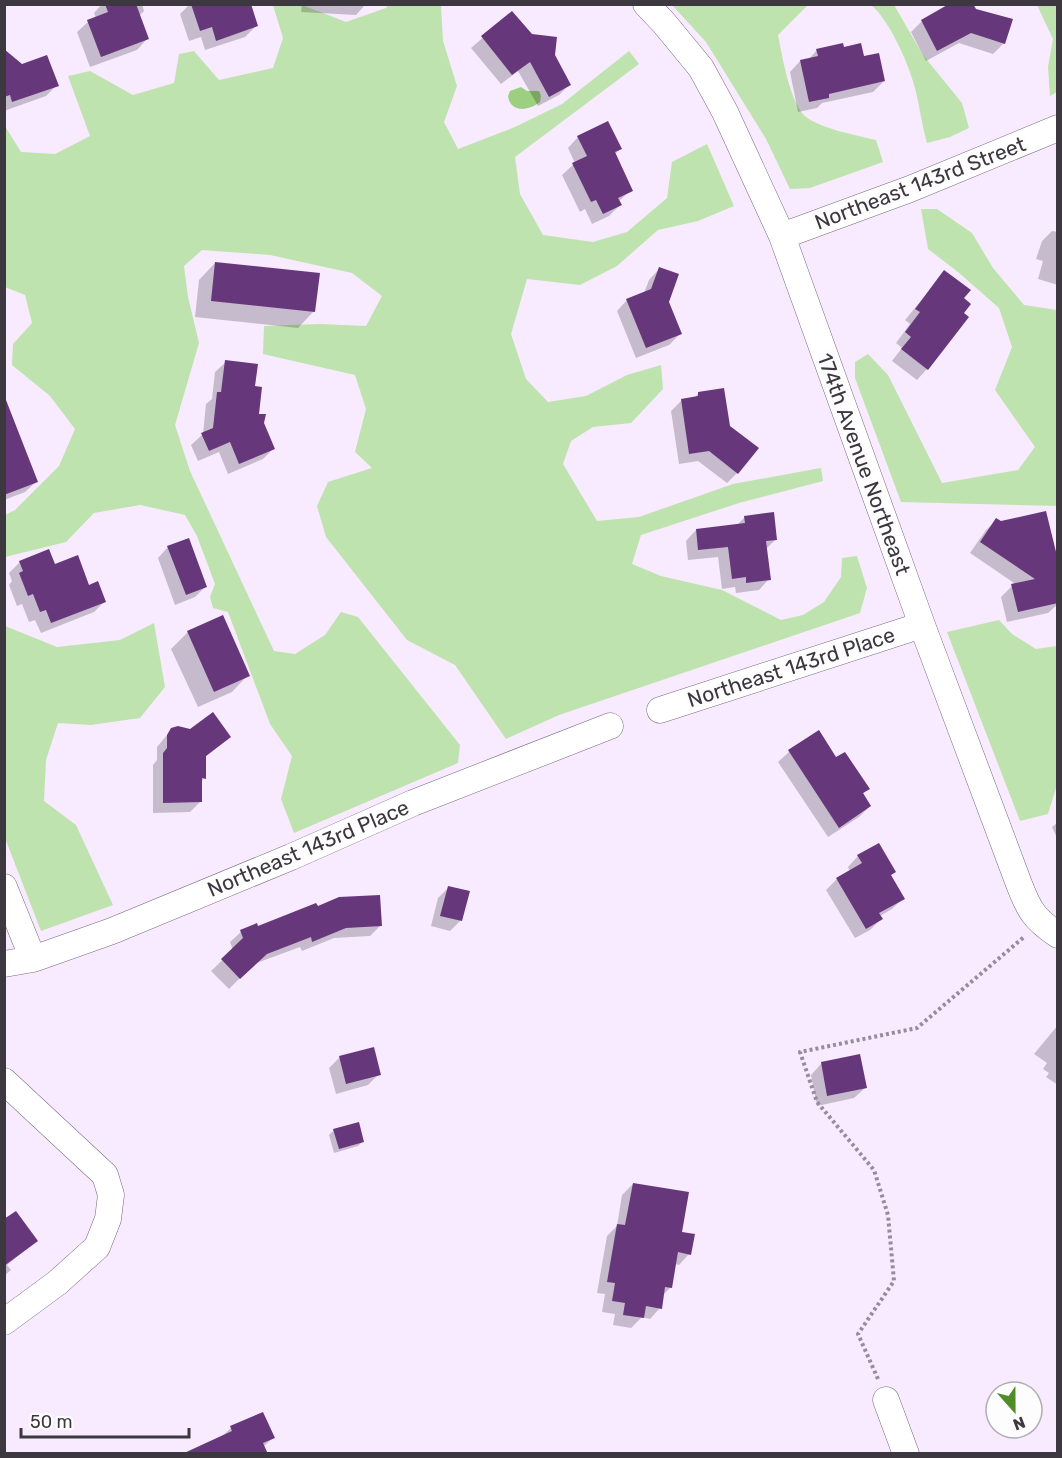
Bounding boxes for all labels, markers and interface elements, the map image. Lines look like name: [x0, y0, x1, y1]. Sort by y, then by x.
street label: Northeast 143rd Street: [811, 131, 1029, 235]
street label: 174th Avenue Northeast: [812, 350, 916, 578]
street label: Northeast 143rd Place: [684, 622, 898, 712]
street label: Northeast 143rd Place: [203, 794, 413, 902]
north arrow: [984, 1380, 1044, 1440]
scale bar: [21, 1401, 189, 1439]
text: 50 m: [30, 1411, 73, 1433]
text: N: [1010, 1413, 1028, 1434]

